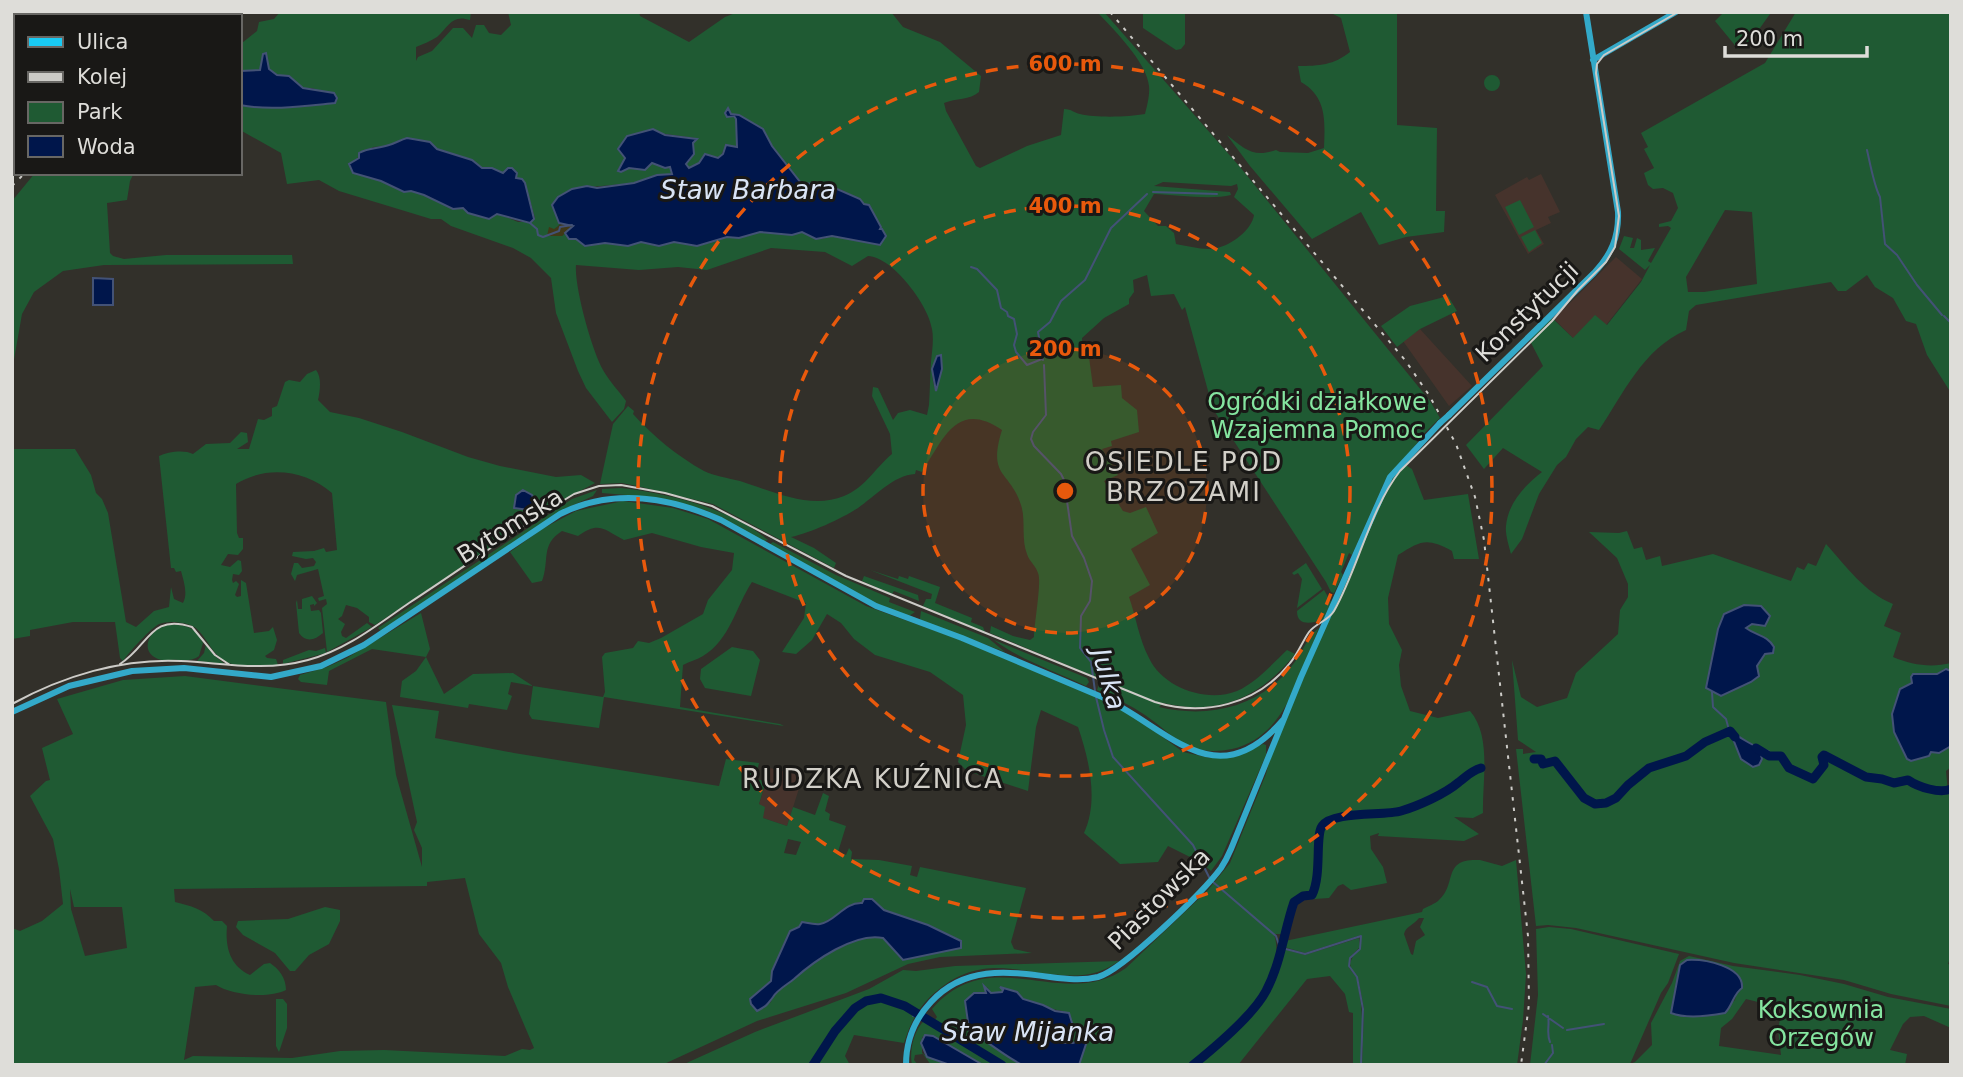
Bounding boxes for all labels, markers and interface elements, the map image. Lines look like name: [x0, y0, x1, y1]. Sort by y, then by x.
legend: [14, 14, 242, 175]
scale bar: [1725, 14, 1867, 58]
text: 200 m: [1736, 27, 1803, 51]
text: Ulica: [77, 30, 128, 54]
text: 600 m: [1028, 52, 1102, 76]
text: Kolej: [77, 65, 127, 89]
text: Park: [77, 100, 123, 124]
text: Woda: [77, 135, 136, 159]
water label: Staw Barbara: [660, 175, 836, 205]
text: 400 m: [1028, 194, 1102, 218]
street label: Konstytucji: [1470, 256, 1584, 368]
text: 200 m: [1028, 337, 1102, 361]
park label: Ogródki działkowe Wzajemna Pomoc: [1207, 388, 1427, 444]
district label: OSIEDLE POD BRZOZAMI: [1085, 447, 1283, 507]
centre of rings: [1053, 479, 1077, 503]
street label: Bytomska: [452, 483, 568, 569]
water label: Julka: [1085, 640, 1132, 713]
district label: RUDZKA KUŹNICA: [742, 763, 1004, 794]
street label: Piastowska: [1102, 842, 1216, 956]
park label: Koksownia Orzegów: [1758, 996, 1884, 1052]
water label: Staw Mijanka: [942, 1017, 1114, 1047]

